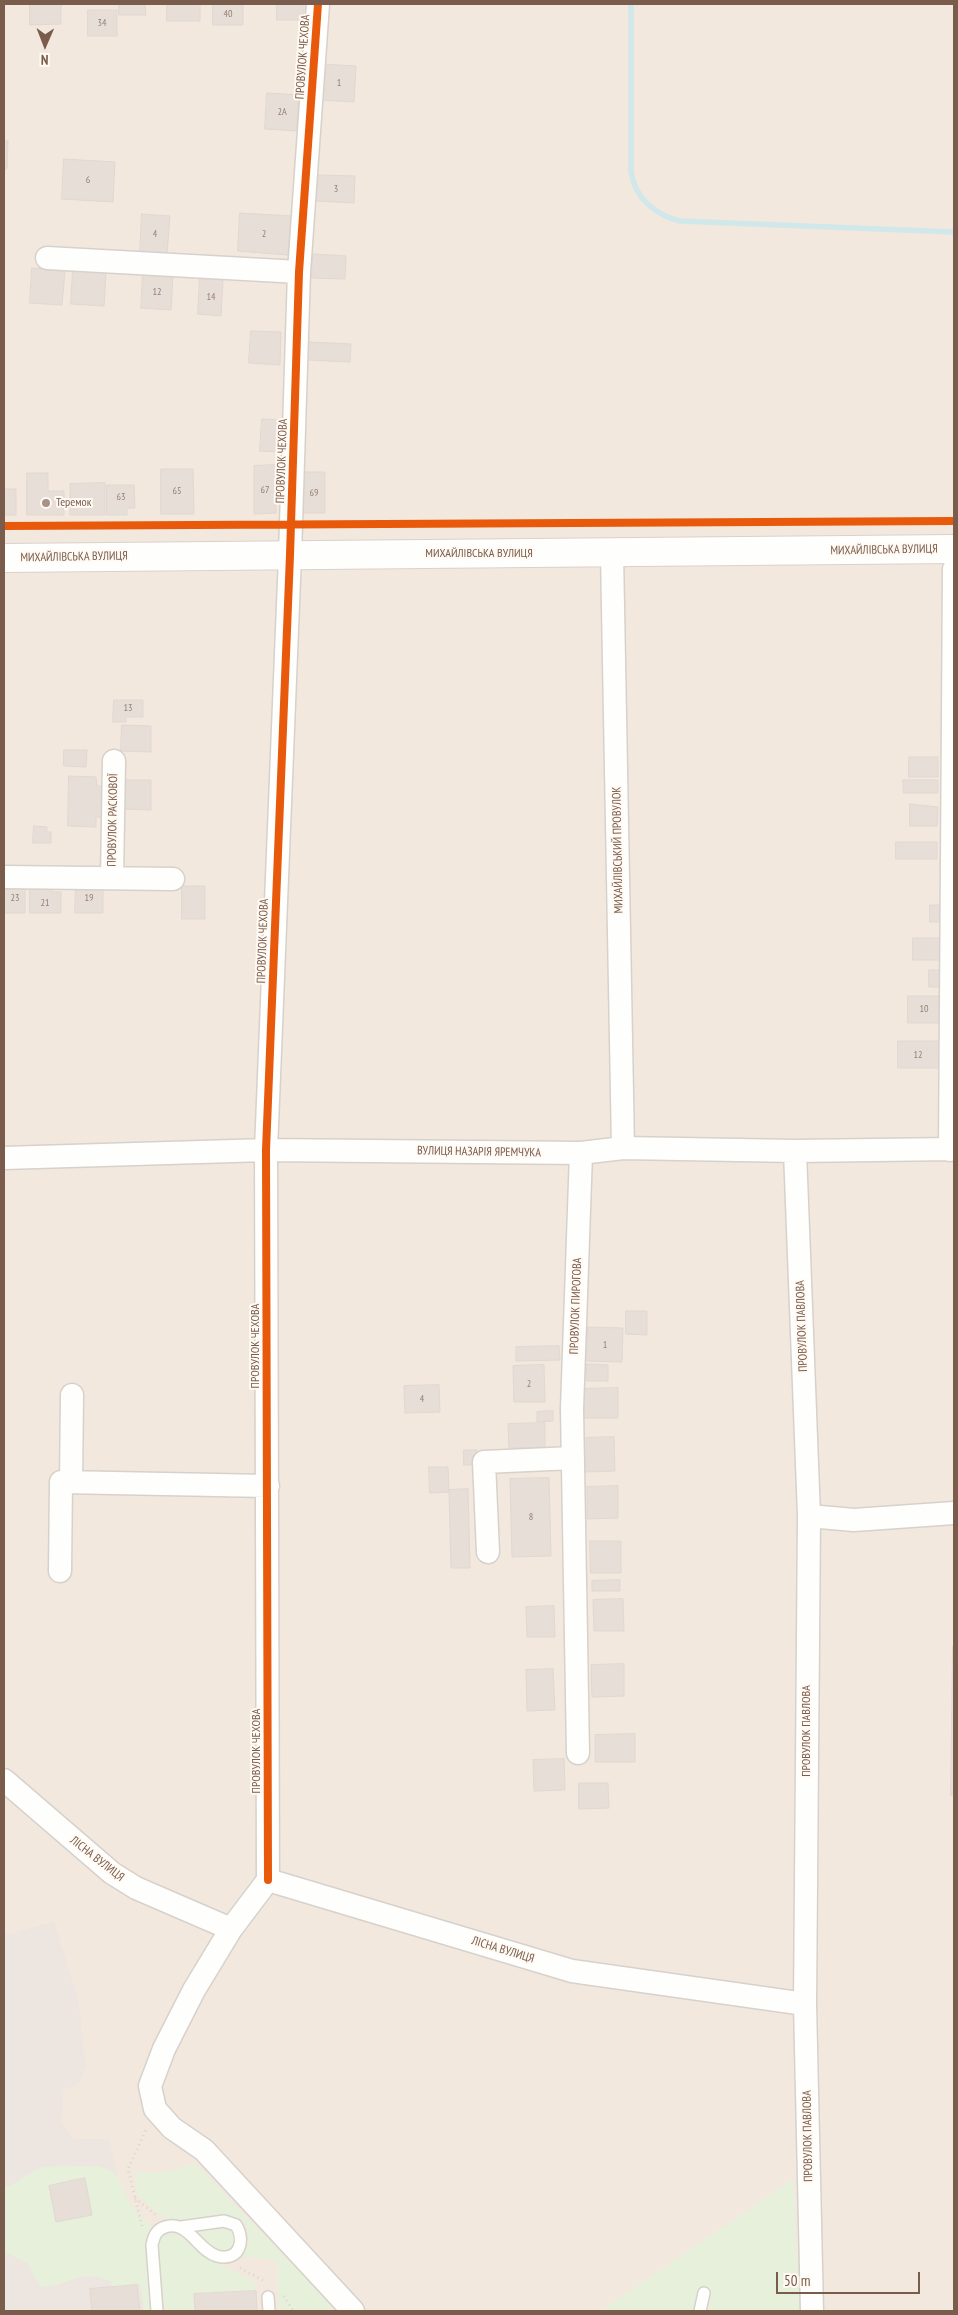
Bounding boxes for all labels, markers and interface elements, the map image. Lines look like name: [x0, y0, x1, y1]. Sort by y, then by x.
house number: 40: [224, 8, 232, 20]
street label: ПРОВУЛОК ЧЕХОВА: [293, 14, 313, 100]
house number: 34: [98, 17, 106, 29]
north arrow: [20, 20, 70, 70]
text: N: [41, 51, 49, 69]
house number: 1: [337, 77, 341, 89]
house number: 2А: [277, 106, 287, 118]
house number: 6: [86, 174, 90, 186]
house number: 3: [334, 183, 338, 195]
house number: 4: [153, 228, 157, 240]
house number: 2: [262, 228, 266, 240]
house number: 12: [153, 286, 161, 298]
house number: 14: [207, 291, 215, 303]
street label: ПРОВУЛОК ЧЕХОВА: [273, 418, 291, 504]
house number: 67: [261, 484, 269, 496]
house number: 65: [173, 485, 181, 497]
house number: 69: [310, 487, 318, 499]
house number: 63: [117, 491, 125, 503]
place label: Теремок: [56, 496, 91, 510]
marker: Теремок: [40, 497, 52, 509]
street label: МИХАЙЛІВСЬКА ВУЛИЦЯ: [830, 542, 938, 558]
street label: МИХАЙЛІВСЬКА ВУЛИЦЯ: [425, 547, 533, 561]
street label: МИХАЙЛІВСЬКА ВУЛИЦЯ: [20, 549, 128, 565]
house number: 13: [124, 702, 132, 714]
street label: ПРОВУЛОК РАСКОВОЇ: [105, 773, 121, 867]
street label: МИХАЙЛІВСЬКИЙ ПРОВУЛОК: [610, 787, 626, 913]
house number: 23: [11, 892, 19, 904]
house number: 19: [85, 892, 93, 904]
house number: 21: [41, 897, 49, 909]
street label: ПРОВУЛОК ЧЕХОВА: [254, 898, 272, 984]
house number: 10: [920, 1003, 928, 1015]
house number: 12: [914, 1049, 922, 1061]
street label: ВУЛИЦЯ НАЗАРІЯ ЯРЕМЧУКА: [417, 1144, 541, 1160]
street label: ПРОВУЛОК ПИРОГОВА: [567, 1257, 585, 1355]
street label: ПРОВУЛОК ПАВЛОВА: [793, 1280, 811, 1372]
street label: ПРОВУЛОК ЧЕХОВА: [249, 1304, 263, 1388]
house number: 1: [603, 1339, 607, 1351]
house number: 2: [527, 1378, 531, 1390]
house number: 4: [420, 1393, 424, 1405]
house number: 8: [529, 1511, 533, 1523]
street label: ПРОВУЛОК ПАВЛОВА: [800, 1685, 814, 1777]
street label: ПРОВУЛОК ЧЕХОВА: [250, 1709, 264, 1793]
street label: ЛІСНА ВУЛИЦЯ: [67, 1833, 127, 1885]
street label: ЛІСНА ВУЛИЦЯ: [470, 1934, 536, 1966]
street label: ПРОВУЛОК ПАВЛОВА: [800, 2090, 816, 2182]
scale bar: [778, 2262, 922, 2294]
text: 50 m: [784, 2271, 810, 2290]

